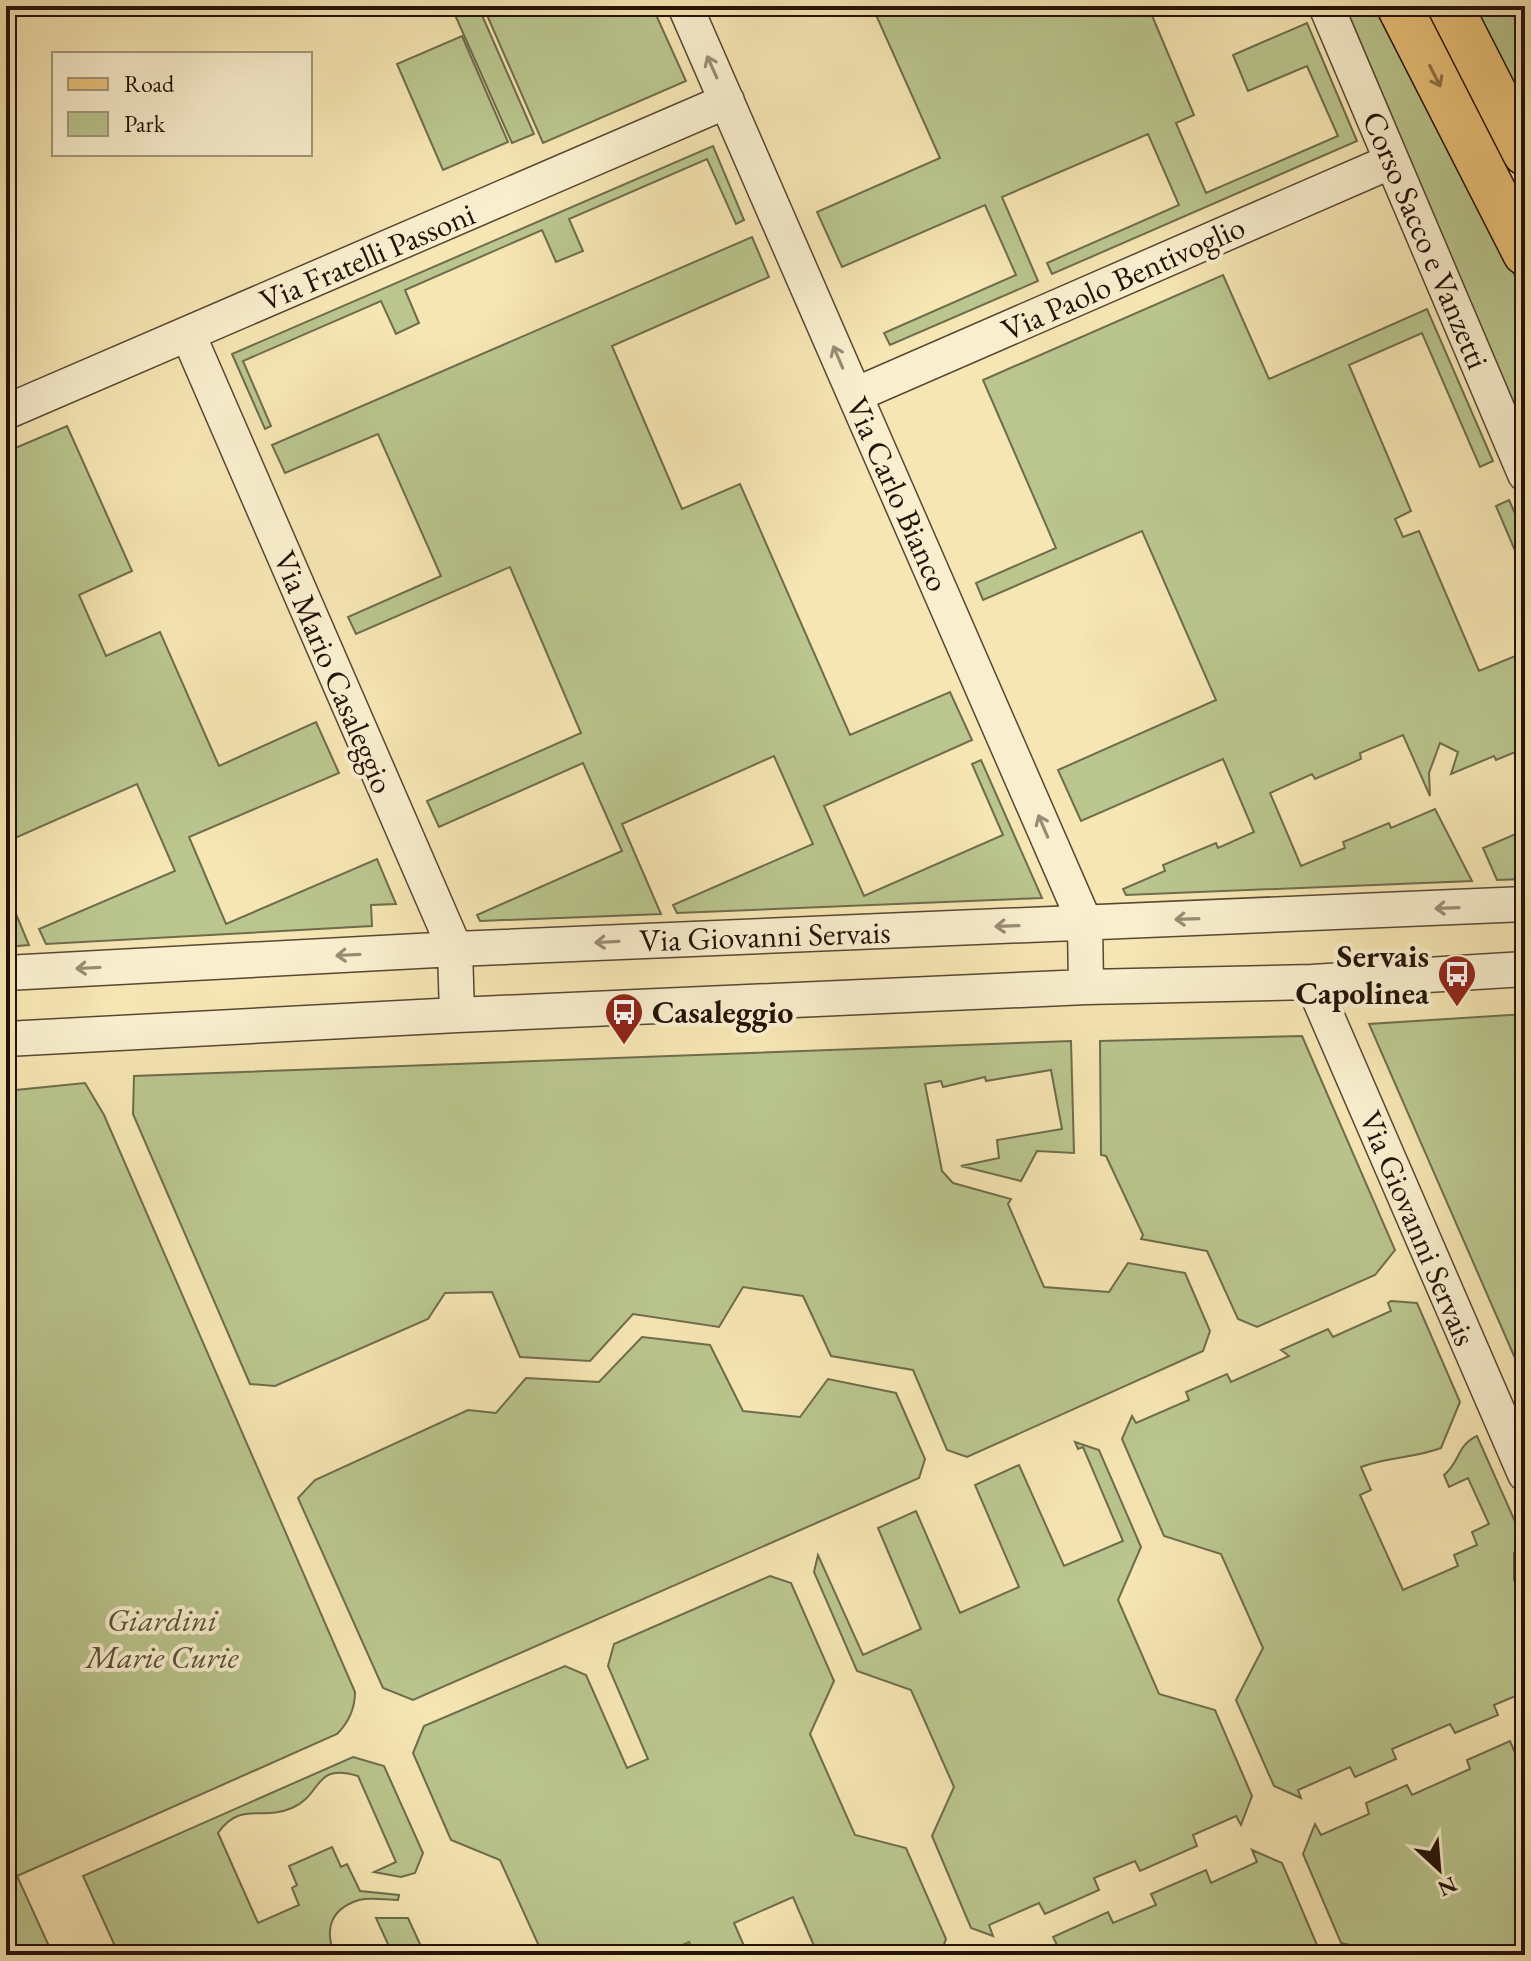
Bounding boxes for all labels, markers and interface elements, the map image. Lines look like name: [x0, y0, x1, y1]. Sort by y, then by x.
legend: [52, 52, 312, 156]
one-way arrow: [704, 55, 719, 79]
one-way arrow: [1427, 63, 1443, 87]
text: Road: [124, 68, 175, 99]
street label: Corso Sacco e Vanzetti: [1353, 105, 1499, 375]
text: Park: [124, 108, 166, 139]
street label: Via Fratelli Passoni: [253, 193, 481, 321]
street label: Via Paolo Bentivoglio: [995, 205, 1251, 351]
one-way arrow: [830, 345, 845, 370]
street label: Via Carlo Bianco: [836, 390, 960, 598]
street label: Via Mario Casaleggio: [264, 544, 404, 800]
one-way arrow: [1035, 814, 1050, 839]
one-way arrow: [1434, 900, 1461, 915]
street label: Via Giovanni Servais: [639, 911, 891, 961]
one-way arrow: [1174, 912, 1201, 927]
one-way arrow: [994, 919, 1021, 934]
one-way arrow: [594, 935, 621, 950]
place label: Servais Capolinea: [1295, 935, 1430, 1014]
one-way arrow: [335, 947, 362, 962]
bus stop icon: Servais Capolinea: [1436, 953, 1478, 1008]
one-way arrow: [75, 961, 102, 976]
bus stop icon: Casaleggio: [603, 991, 645, 1046]
place label: Casaleggio: [652, 991, 793, 1033]
street label: Via Giovanni Servais: [1350, 1104, 1486, 1352]
park label: Giardini Marie Curie: [84, 1599, 239, 1678]
north arrow: [1399, 1829, 1479, 1909]
text: N: [1433, 1870, 1462, 1904]

